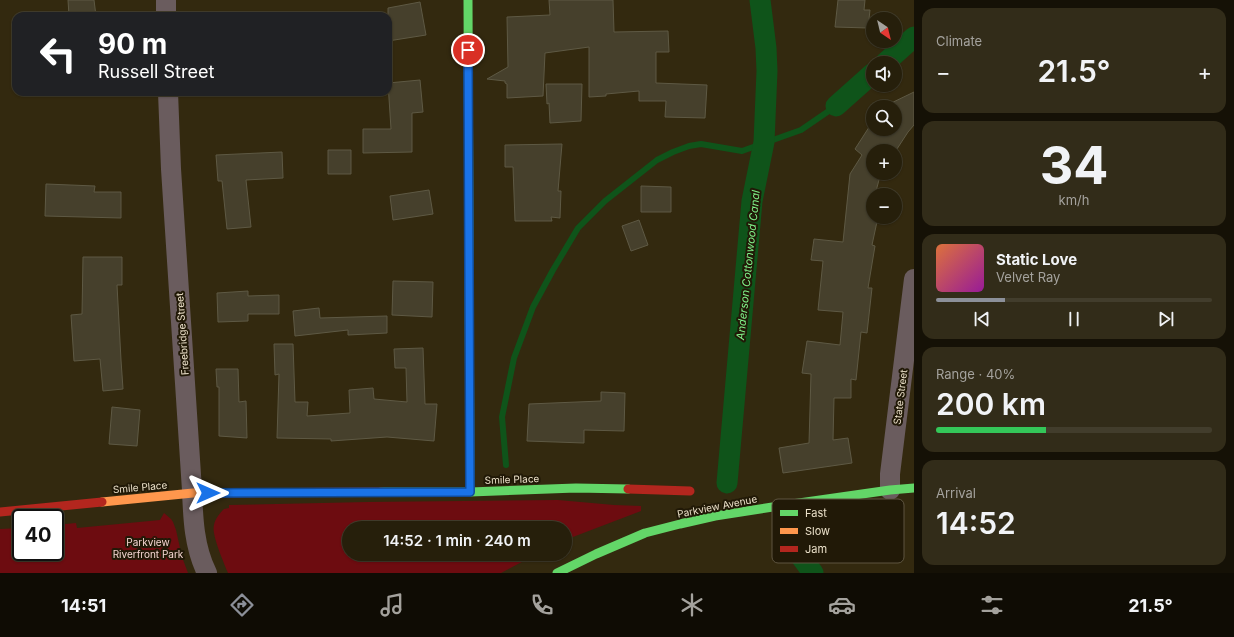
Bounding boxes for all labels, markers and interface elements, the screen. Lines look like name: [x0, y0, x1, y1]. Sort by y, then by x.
north arrow: [866, 12, 902, 48]
map controls: [866, 12, 902, 224]
text: 90 m: [98, 27, 167, 61]
icon: left: [32, 28, 84, 80]
pin: [451, 33, 485, 67]
text: Climate: [936, 33, 982, 49]
icon: arrive: [457, 39, 479, 61]
text: 21.5°: [1037, 53, 1111, 89]
button: sound: [866, 56, 902, 92]
text: −: [936, 59, 951, 85]
text: +: [1197, 59, 1212, 85]
text: Russell Street: [98, 61, 214, 82]
button: search: [866, 100, 902, 136]
text: 34: [1040, 134, 1108, 197]
button: +: [866, 144, 902, 180]
button: −: [866, 188, 902, 224]
water label: Anderson Cottonwood Canal: [733, 189, 763, 342]
text: km/h: [1059, 192, 1089, 208]
text: Static Love: [996, 250, 1077, 269]
text: Velvet Ray: [996, 269, 1060, 285]
street label: Freebridge Street: [173, 292, 191, 376]
icon: previous: [971, 308, 993, 330]
icon: pause: [1063, 308, 1085, 330]
icon: next: [1155, 308, 1177, 330]
text: Range · 40%: [936, 366, 1015, 382]
street label: State Street: [891, 368, 909, 425]
text: 200 km: [936, 386, 1046, 422]
position arrow: [187, 472, 229, 514]
street label: Smile Place: [484, 472, 540, 486]
street label: Smile Place: [112, 479, 168, 495]
text: Arrival: [936, 485, 976, 501]
street label: Parkview Avenue: [676, 492, 758, 520]
legend: [772, 499, 904, 563]
text: 14:52: [936, 505, 1016, 541]
text: Fast: [805, 506, 827, 520]
speed limit sign: 40: [12, 509, 64, 561]
text: Slow: [805, 524, 830, 538]
text: 14:52 · 1 min · 240 m: [383, 531, 531, 550]
park label: Parkview Riverfront Park: [113, 536, 184, 560]
text: Jam: [805, 542, 827, 556]
icon: directions: [228, 591, 256, 619]
icon: music: [378, 591, 406, 619]
icon: phone: [528, 591, 556, 619]
icon: climate: [678, 591, 706, 619]
icon: car: [828, 591, 856, 619]
icon: filters: [978, 591, 1006, 619]
text: 14:51: [61, 595, 106, 616]
text: 21.5°: [1128, 595, 1173, 616]

